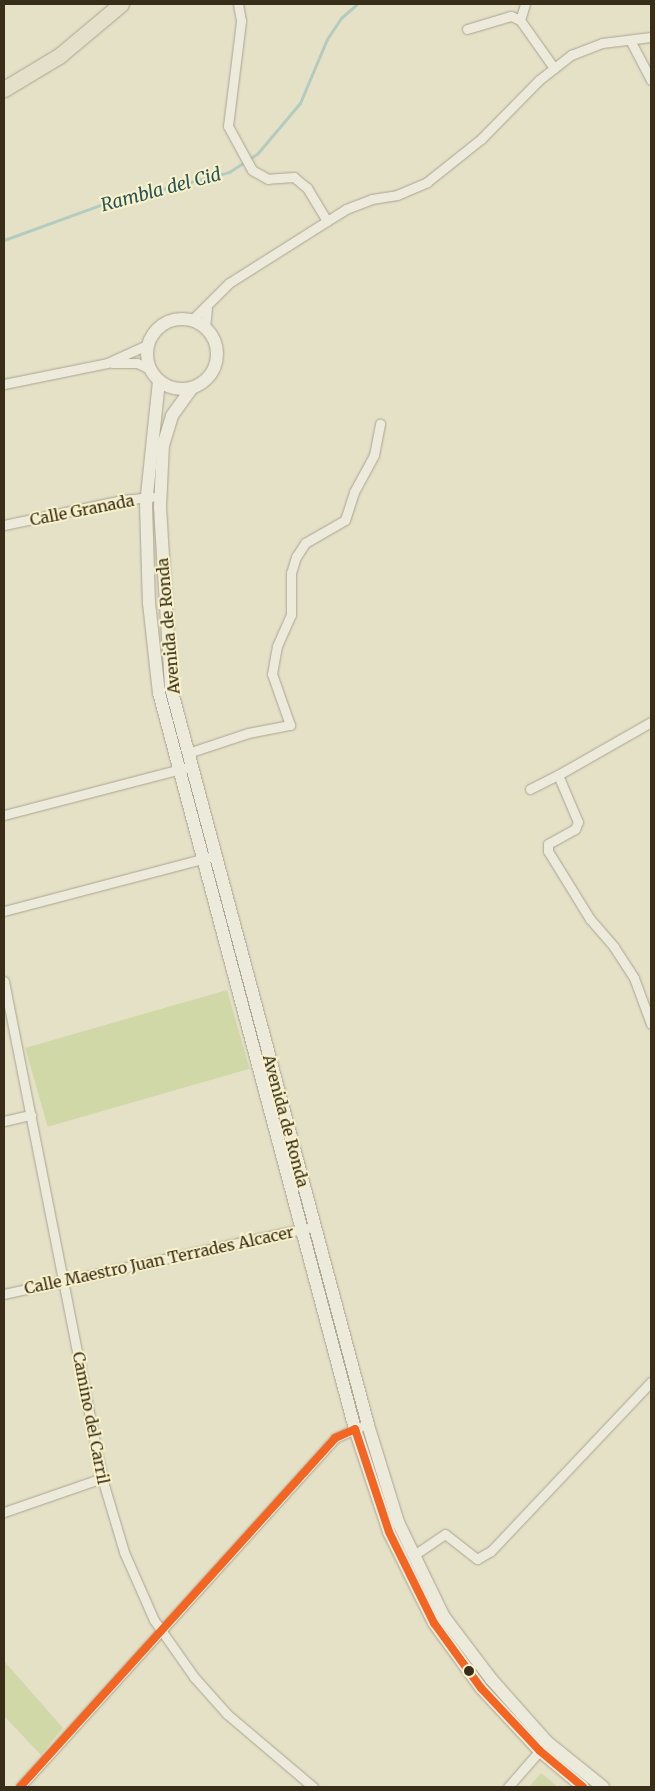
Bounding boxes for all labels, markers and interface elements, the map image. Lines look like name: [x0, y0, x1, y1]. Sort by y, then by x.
water label: Rambla del Cid: [99, 164, 223, 216]
street label: Calle Granada: [28, 490, 136, 530]
street label: Avenida de Ronda: [152, 557, 184, 695]
street label: Avenida de Ronda: [259, 1053, 313, 1189]
street label: Calle Maestro Juan Terrades Alcacer: [22, 1222, 296, 1298]
street label: Camino del Carril: [69, 1350, 113, 1486]
unlabelled marker: [464, 1666, 474, 1676]

